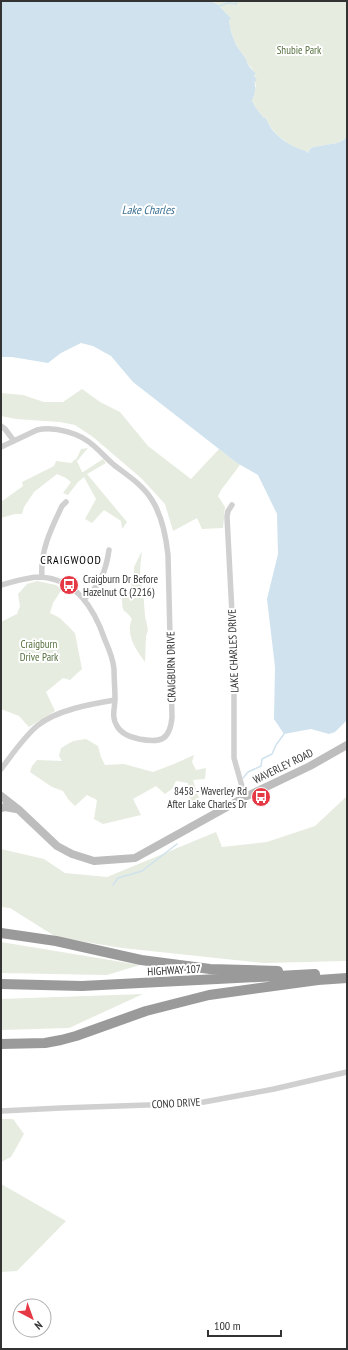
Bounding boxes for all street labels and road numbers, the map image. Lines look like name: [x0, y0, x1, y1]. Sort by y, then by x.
street label: LAKE CHARLES DRIVE: [225, 609, 241, 693]
street label: CRAIGBURN DRIVE: [163, 631, 179, 703]
street label: WAVERLEY ROAD: [251, 745, 316, 787]
street label: HIGHWAY 107: [147, 962, 201, 978]
street label: CONO DRIVE: [151, 1095, 201, 1111]

